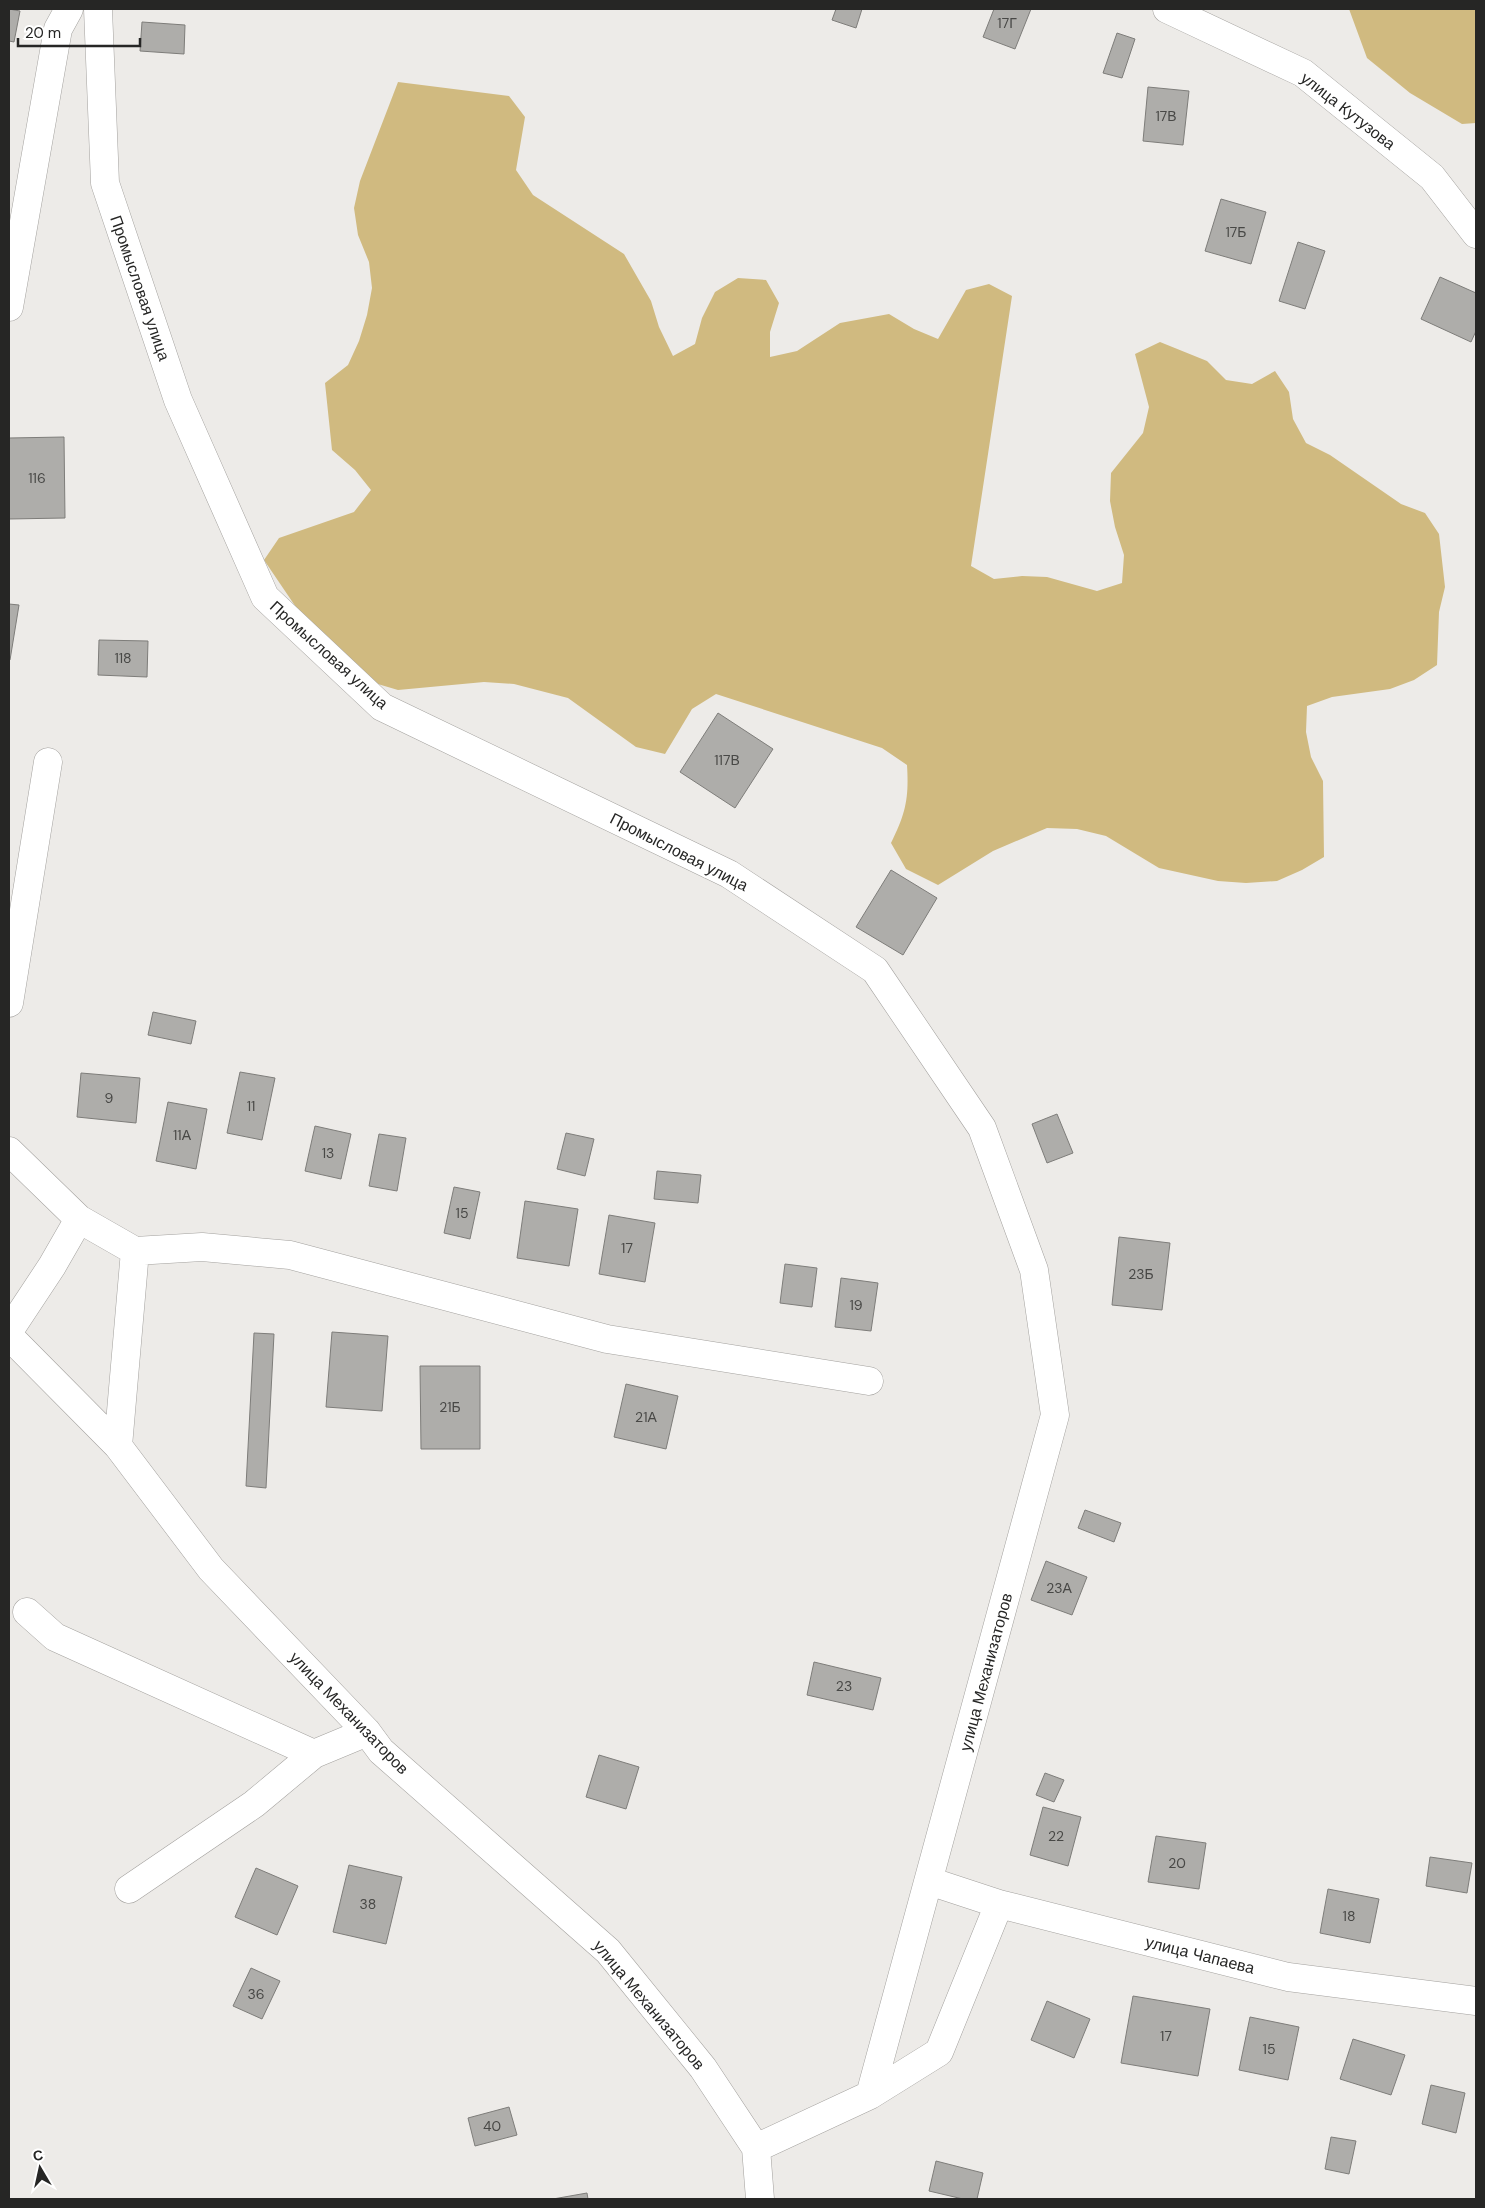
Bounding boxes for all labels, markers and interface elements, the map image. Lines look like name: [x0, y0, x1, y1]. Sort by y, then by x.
house number: 17Г: [997, 14, 1017, 32]
scale bar: [18, 15, 140, 47]
text: 20 m: [25, 23, 61, 43]
street label: улица Кутузова: [1296, 68, 1400, 155]
house number: 17В: [1155, 107, 1177, 125]
street label: Промысловая улица: [105, 213, 175, 364]
house number: 17Б: [1225, 223, 1247, 241]
house number: 116: [28, 469, 46, 487]
street label: Промысловая улица: [265, 596, 393, 714]
house number: 118: [114, 649, 132, 667]
house number: 117В: [714, 751, 740, 769]
street label: Промысловая улица: [606, 808, 752, 896]
house number: 9: [105, 1089, 114, 1107]
house number: 11: [247, 1097, 255, 1115]
house number: 11А: [173, 1126, 192, 1144]
house number: 13: [322, 1144, 334, 1162]
house number: 15: [456, 1204, 468, 1222]
house number: 17: [621, 1239, 633, 1257]
house number: 23Б: [1128, 1265, 1154, 1283]
house number: 19: [849, 1296, 863, 1314]
house number: 21Б: [439, 1398, 461, 1416]
house number: 21А: [635, 1408, 658, 1426]
house number: 23А: [1046, 1579, 1072, 1597]
street label: улица Механизаторов: [955, 1591, 1017, 1753]
street label: улица Механизаторов: [285, 1647, 413, 1779]
house number: 23: [836, 1677, 852, 1695]
house number: 22: [1048, 1827, 1064, 1845]
house number: 20: [1168, 1854, 1186, 1872]
house number: 38: [360, 1895, 376, 1913]
house number: 18: [1343, 1907, 1355, 1925]
street label: улица Чапаева: [1143, 1931, 1257, 1979]
street label: улица Механизаторов: [589, 1936, 709, 2074]
house number: 36: [247, 1985, 265, 2003]
house number: 17: [1160, 2027, 1172, 2045]
house number: 15: [1263, 2040, 1275, 2058]
house number: 40: [483, 2117, 501, 2135]
north arrow: [15, 2143, 65, 2193]
text: С: [32, 2145, 44, 2165]

